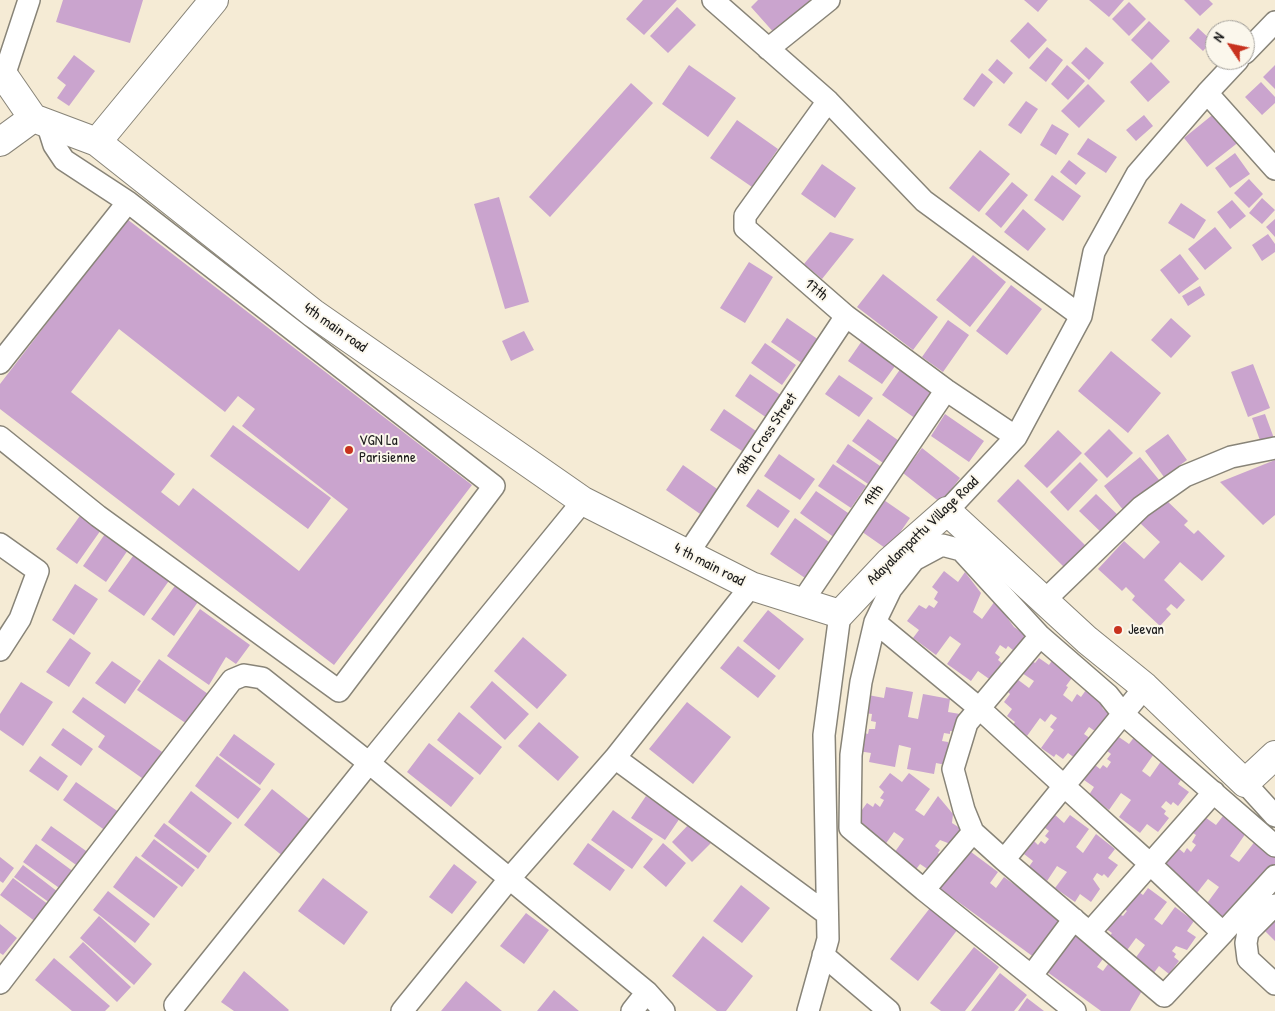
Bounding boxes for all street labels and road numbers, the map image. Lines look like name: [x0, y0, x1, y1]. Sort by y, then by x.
street label: 17th: [801, 275, 831, 305]
street label: 4th main road: [300, 299, 370, 357]
street label: 18th Cross Street: [732, 390, 802, 480]
street label: Adayalampattu Village Road: [863, 473, 983, 589]
street label: 19th: [860, 482, 888, 510]
street label: 4 th main road: [671, 539, 747, 591]

